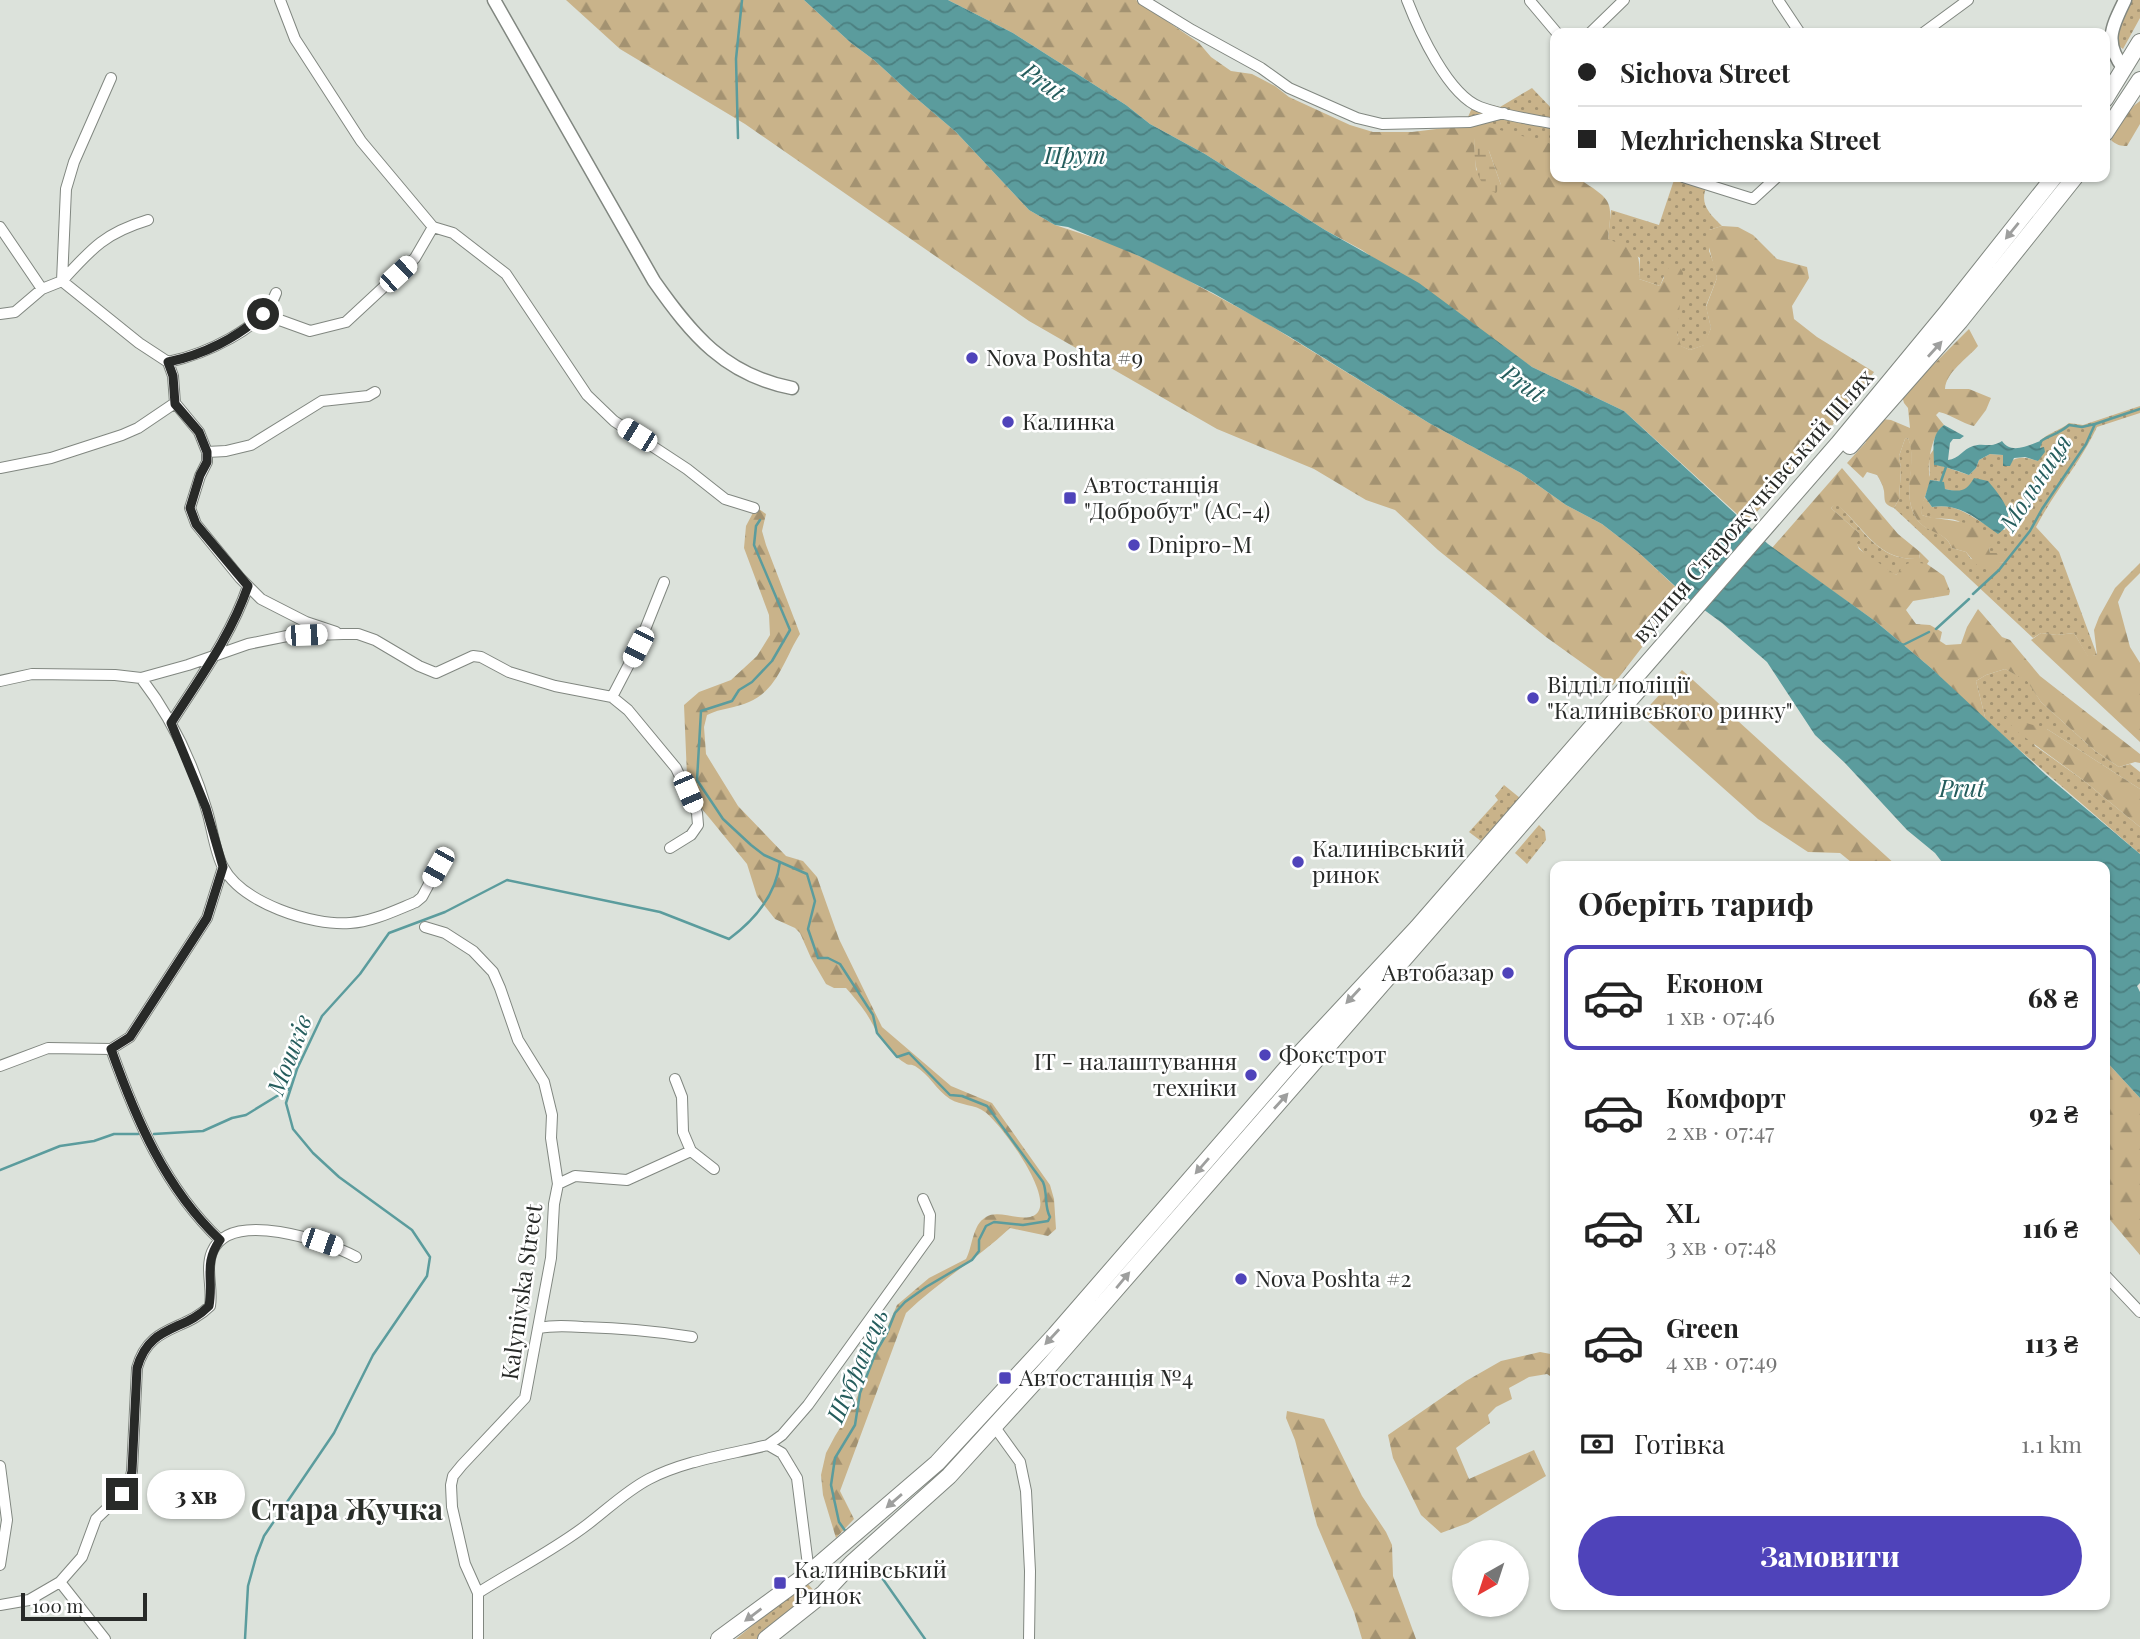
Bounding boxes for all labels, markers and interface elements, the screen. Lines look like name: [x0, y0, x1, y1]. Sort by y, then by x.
water label: Prut: [1015, 53, 1073, 107]
text: Sichova Street: [1620, 55, 1790, 90]
text: Mezhrichenska Street: [1620, 122, 1881, 157]
water label: Прут: [1043, 138, 1106, 170]
one-way arrow: [2005, 221, 2020, 239]
car: [376, 252, 421, 296]
route start: [247, 298, 279, 330]
one-way arrow: [1927, 340, 1943, 357]
place label: Nova Poshta #9: [986, 341, 1143, 372]
marker: Nova Poshta #9: [964, 350, 980, 366]
water label: Prut: [1495, 355, 1553, 409]
street label: вулиця Старожучківський Шлях: [1624, 361, 1880, 649]
place label: Калинка: [1022, 405, 1116, 436]
marker: Калинка: [1000, 414, 1016, 430]
car: [614, 415, 661, 455]
water label: Мольниця: [1991, 427, 2078, 537]
place label: Автостанція "Добробут" (АС-4): [1083, 468, 1270, 525]
marker: Автостанція "Добробут" (АС-4): [1062, 490, 1078, 506]
place label: Dnipro-M: [1148, 528, 1252, 559]
marker: Dnipro-M: [1126, 537, 1142, 553]
car: [285, 624, 328, 646]
car: [620, 624, 657, 670]
place label: Відділ поліції "Калинівського ринку": [1547, 668, 1793, 725]
marker: Відділ поліції "Калинівського ринку": [1525, 690, 1541, 706]
car: [671, 769, 706, 815]
water label: Prut: [1938, 771, 1986, 803]
place label: Калинівський ринок: [1312, 832, 1465, 889]
car: [419, 844, 458, 890]
marker: Калинівський ринок: [1290, 854, 1306, 870]
text: Оберіть тариф: [1578, 881, 1814, 924]
place label: Автобазар: [1381, 956, 1494, 987]
marker: Автобазар: [1500, 965, 1516, 981]
text: Економ: [1666, 965, 1763, 1000]
icon: car: [1582, 966, 1645, 1029]
text: 68 ₴: [2028, 980, 2078, 1015]
one-way arrow: [1345, 987, 1361, 1005]
text: 1 хв · 07:46: [1666, 1000, 1775, 1031]
water label: Мошків: [258, 1009, 318, 1100]
place label: Фокстрот: [1279, 1038, 1387, 1069]
place label: ІТ - налаштування техніки: [1034, 1045, 1237, 1102]
marker: Фокстрот: [1257, 1047, 1273, 1063]
marker: ІТ - налаштування техніки: [1243, 1067, 1259, 1083]
text: Комфорт: [1666, 1080, 1786, 1115]
icon: car: [1582, 1081, 1645, 1144]
one-way arrow: [1273, 1092, 1289, 1110]
text: 92 ₴: [2029, 1095, 2078, 1130]
text: 2 хв · 07:47: [1666, 1115, 1774, 1146]
one-way arrow: [1194, 1157, 1210, 1175]
text: XL: [1666, 1195, 1700, 1230]
icon: car: [1582, 1196, 1645, 1259]
street label: Kalynivska Street: [493, 1201, 548, 1382]
text: 116 ₴: [2022, 1210, 2078, 1245]
car: [299, 1225, 346, 1259]
text: 3 хв · 07:48: [1666, 1230, 1777, 1261]
place label: Nova Poshta #2: [1255, 1262, 1412, 1293]
one-way arrow: [1115, 1271, 1130, 1288]
marker: Nova Poshta #2: [1233, 1271, 1249, 1287]
water label: Шубранець: [817, 1303, 895, 1428]
text: Green: [1666, 1310, 1739, 1345]
icon: car: [1582, 1311, 1645, 1374]
text: 113 ₴: [2025, 1325, 2078, 1360]
one-way arrow: [1045, 1328, 1061, 1345]
text: 4 хв · 07:49: [1666, 1345, 1777, 1376]
place label: Автостанція №4: [1018, 1361, 1193, 1392]
marker: Автостанція №4: [997, 1370, 1013, 1386]
icon: cash: [1578, 1425, 1616, 1463]
text: Готівка: [1634, 1426, 1725, 1461]
text: 1.1 km: [2021, 1428, 2082, 1459]
callout: 3 хв: [146, 1470, 244, 1518]
route end: [106, 1478, 138, 1510]
text: 3 хв: [175, 1479, 217, 1510]
district label: Стара Жучка: [251, 1488, 444, 1528]
one-way arrow: [886, 1492, 903, 1508]
button: Замовити: [1578, 1516, 2082, 1596]
north arrow: [1452, 1540, 1530, 1617]
map controls: [1452, 1540, 1529, 1617]
place label: Калинівський Ринок: [794, 1553, 947, 1610]
marker: Калинівський Ринок: [772, 1575, 788, 1591]
scale bar: [21, 1590, 147, 1622]
text: 100 m: [32, 1592, 83, 1618]
one-way arrow: [743, 1608, 762, 1622]

